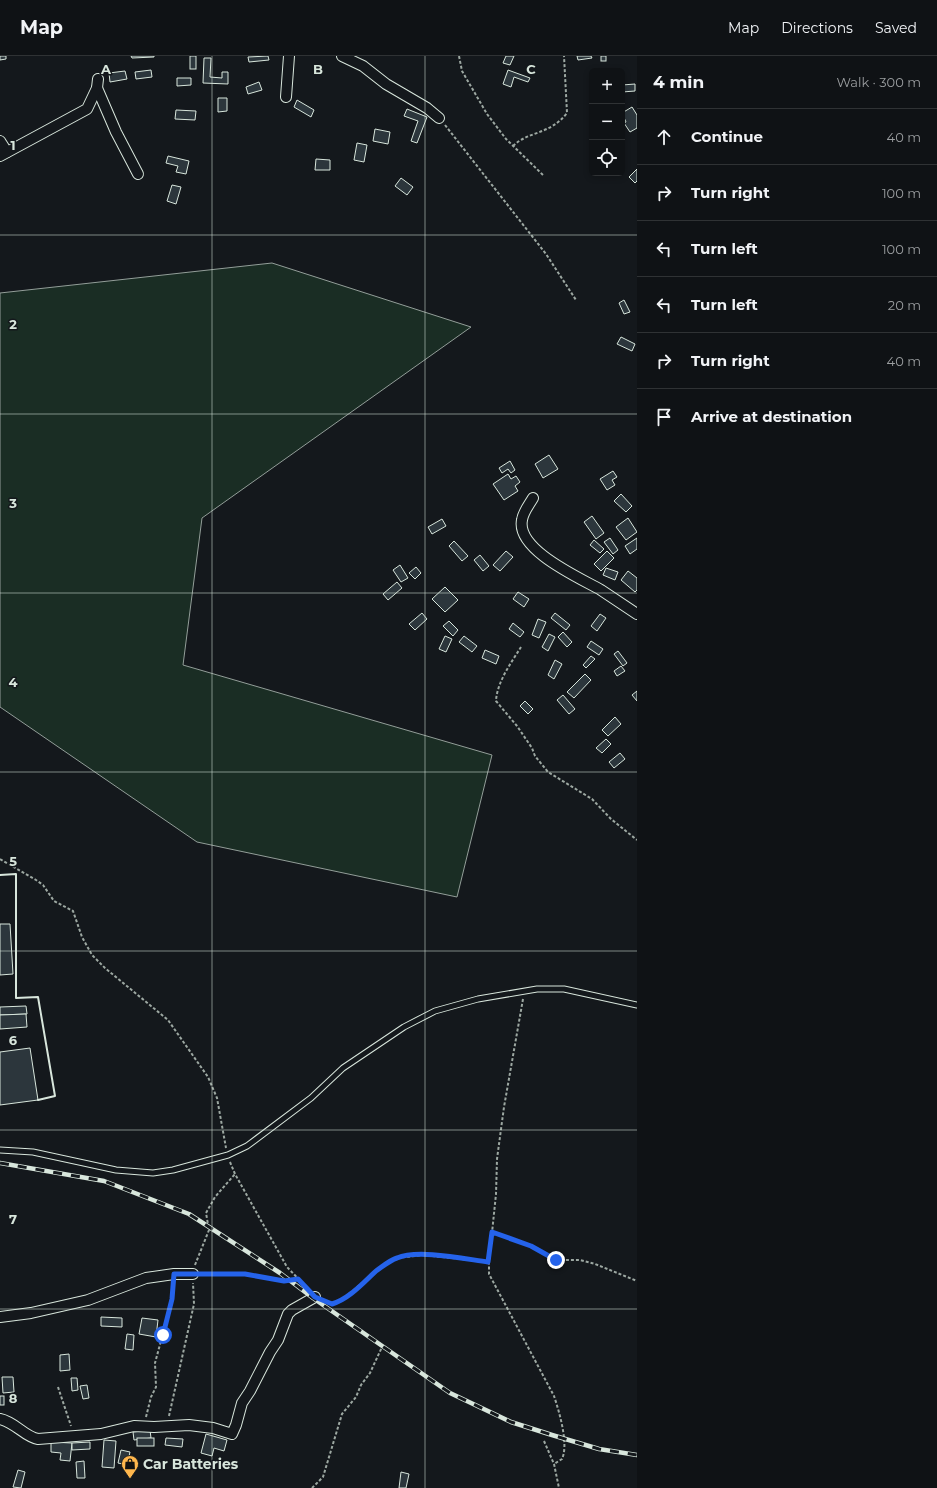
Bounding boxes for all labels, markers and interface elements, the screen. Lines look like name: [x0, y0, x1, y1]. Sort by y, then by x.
text: Map: [20, 16, 63, 39]
text: Map: [728, 19, 759, 37]
text: Directions: [781, 19, 853, 37]
text: Saved: [875, 19, 917, 37]
text: A: [100, 61, 112, 77]
text: B: [313, 61, 323, 77]
text: C: [526, 61, 536, 77]
map controls: [589, 68, 625, 176]
button: +: [589, 68, 625, 104]
text: 4 min: [653, 72, 704, 92]
text: Walk · 300 m: [836, 74, 921, 90]
button: −: [589, 104, 625, 140]
icon: ahead: [653, 126, 675, 148]
text: Continue: [691, 127, 763, 146]
text: 40 m: [887, 129, 921, 145]
text: 1: [10, 137, 16, 153]
button: locate: [589, 140, 625, 176]
icon: right: [653, 182, 675, 204]
text: Turn right: [691, 183, 770, 202]
text: 100 m: [882, 185, 921, 201]
icon: left: [653, 238, 675, 260]
text: Turn left: [691, 239, 758, 258]
text: 100 m: [882, 241, 921, 257]
icon: left: [653, 294, 675, 316]
text: Turn left: [691, 295, 758, 314]
text: 20 m: [888, 297, 921, 313]
text: 2: [9, 316, 17, 332]
icon: right: [653, 350, 675, 372]
text: Turn right: [691, 351, 770, 370]
text: 40 m: [887, 353, 921, 369]
icon: arrive: [653, 406, 675, 428]
text: Arrive at destination: [691, 407, 852, 426]
text: 3: [8, 495, 17, 511]
text: 4: [9, 674, 18, 690]
text: 5: [9, 853, 17, 869]
text: 6: [9, 1032, 18, 1048]
text: 7: [9, 1211, 17, 1227]
route end: [547, 1251, 565, 1269]
route start: [154, 1326, 172, 1344]
text: 8: [9, 1390, 18, 1406]
shop icon: Car Batteries: [120, 1454, 140, 1479]
place label: Car Batteries: [143, 1455, 239, 1473]

